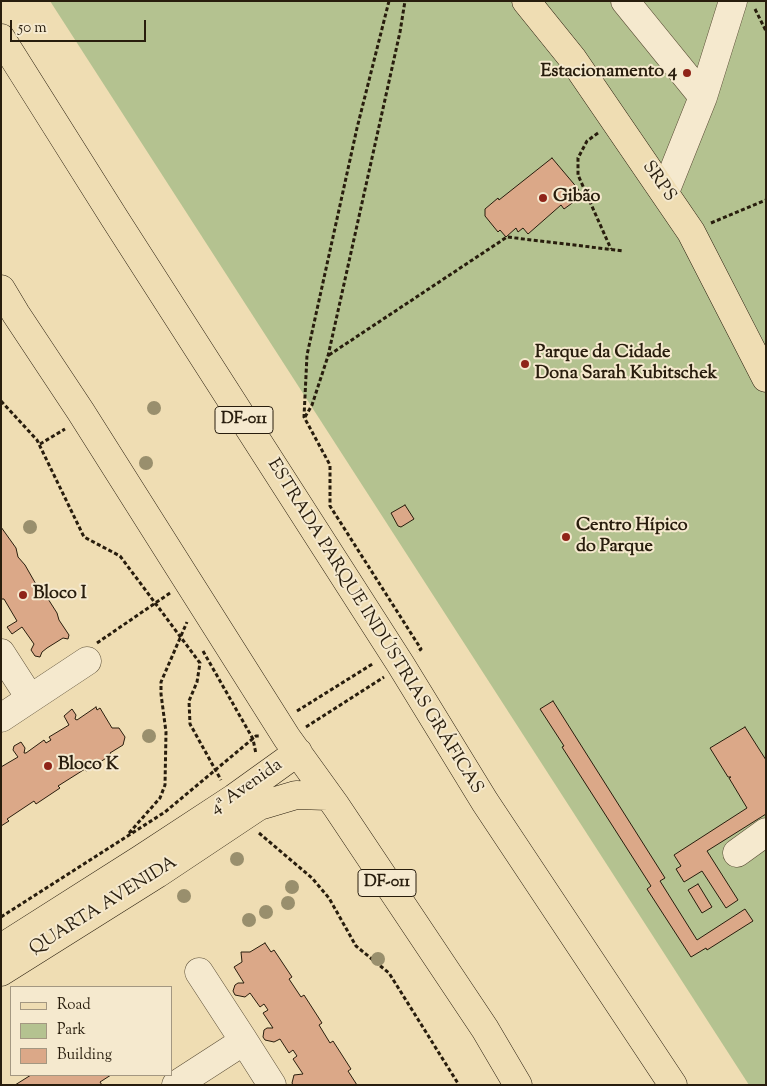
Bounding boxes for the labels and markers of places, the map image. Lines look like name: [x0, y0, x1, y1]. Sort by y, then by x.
place label: Estacionamento 4: [540, 62, 677, 84]
marker: Estacionamento 4: [681, 67, 693, 79]
place label: Gibão: [553, 187, 600, 209]
marker: Gibão: [537, 192, 549, 204]
place label: Parque da Cidade Dona Sarah Kubitschek: [535, 343, 717, 386]
marker: Parque da Cidade Dona Sarah Kubitschek: [519, 358, 531, 370]
place label: Centro Hípico do Parque: [576, 516, 688, 558]
marker: Centro Hípico do Parque: [560, 531, 572, 543]
place label: Bloco I: [33, 584, 87, 606]
marker: Bloco I: [17, 589, 29, 601]
place label: Bloco K: [58, 755, 119, 777]
marker: Bloco K: [42, 760, 54, 772]

